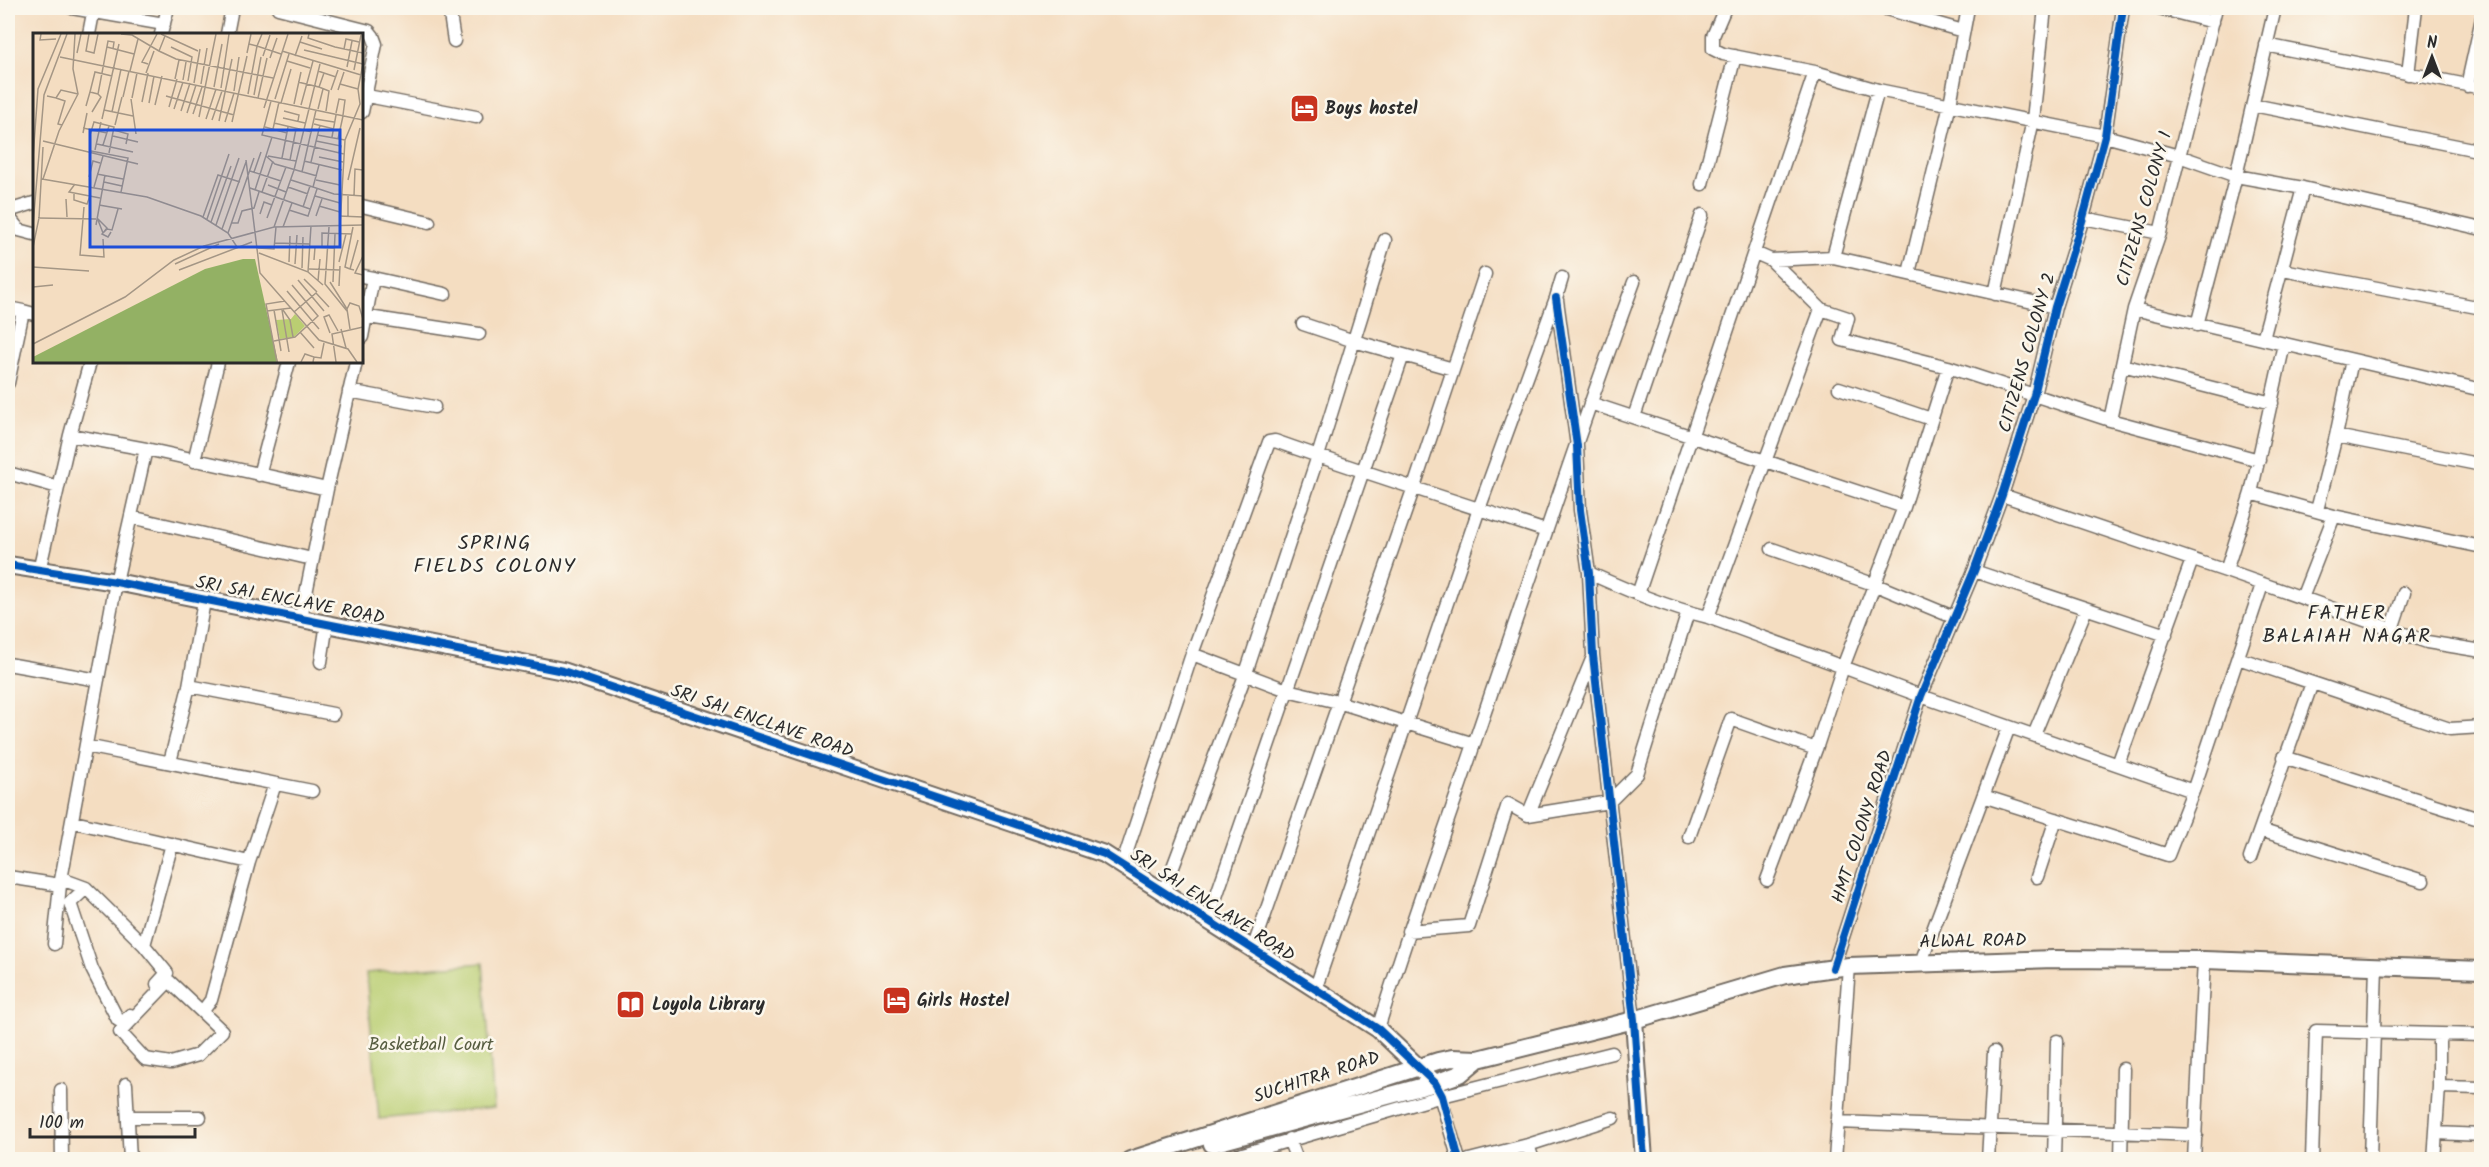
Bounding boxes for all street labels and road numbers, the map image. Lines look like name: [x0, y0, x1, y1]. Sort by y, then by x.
street label: CITIZENS COLONY 1: [2109, 128, 2181, 290]
street label: CITIZENS COLONY 2: [1991, 270, 2065, 436]
street label: SRI SAI ENCLAVE ROAD: [193, 568, 387, 634]
street label: SRI SAI ENCLAVE ROAD: [667, 677, 858, 767]
street label: HMT COLONY ROAD: [1825, 746, 1902, 907]
street label: SRI SAI ENCLAVE ROAD: [1124, 842, 1301, 971]
street label: ALWAL ROAD: [1919, 927, 2027, 957]
street label: SUCHITRA ROAD: [1250, 1044, 1384, 1112]

